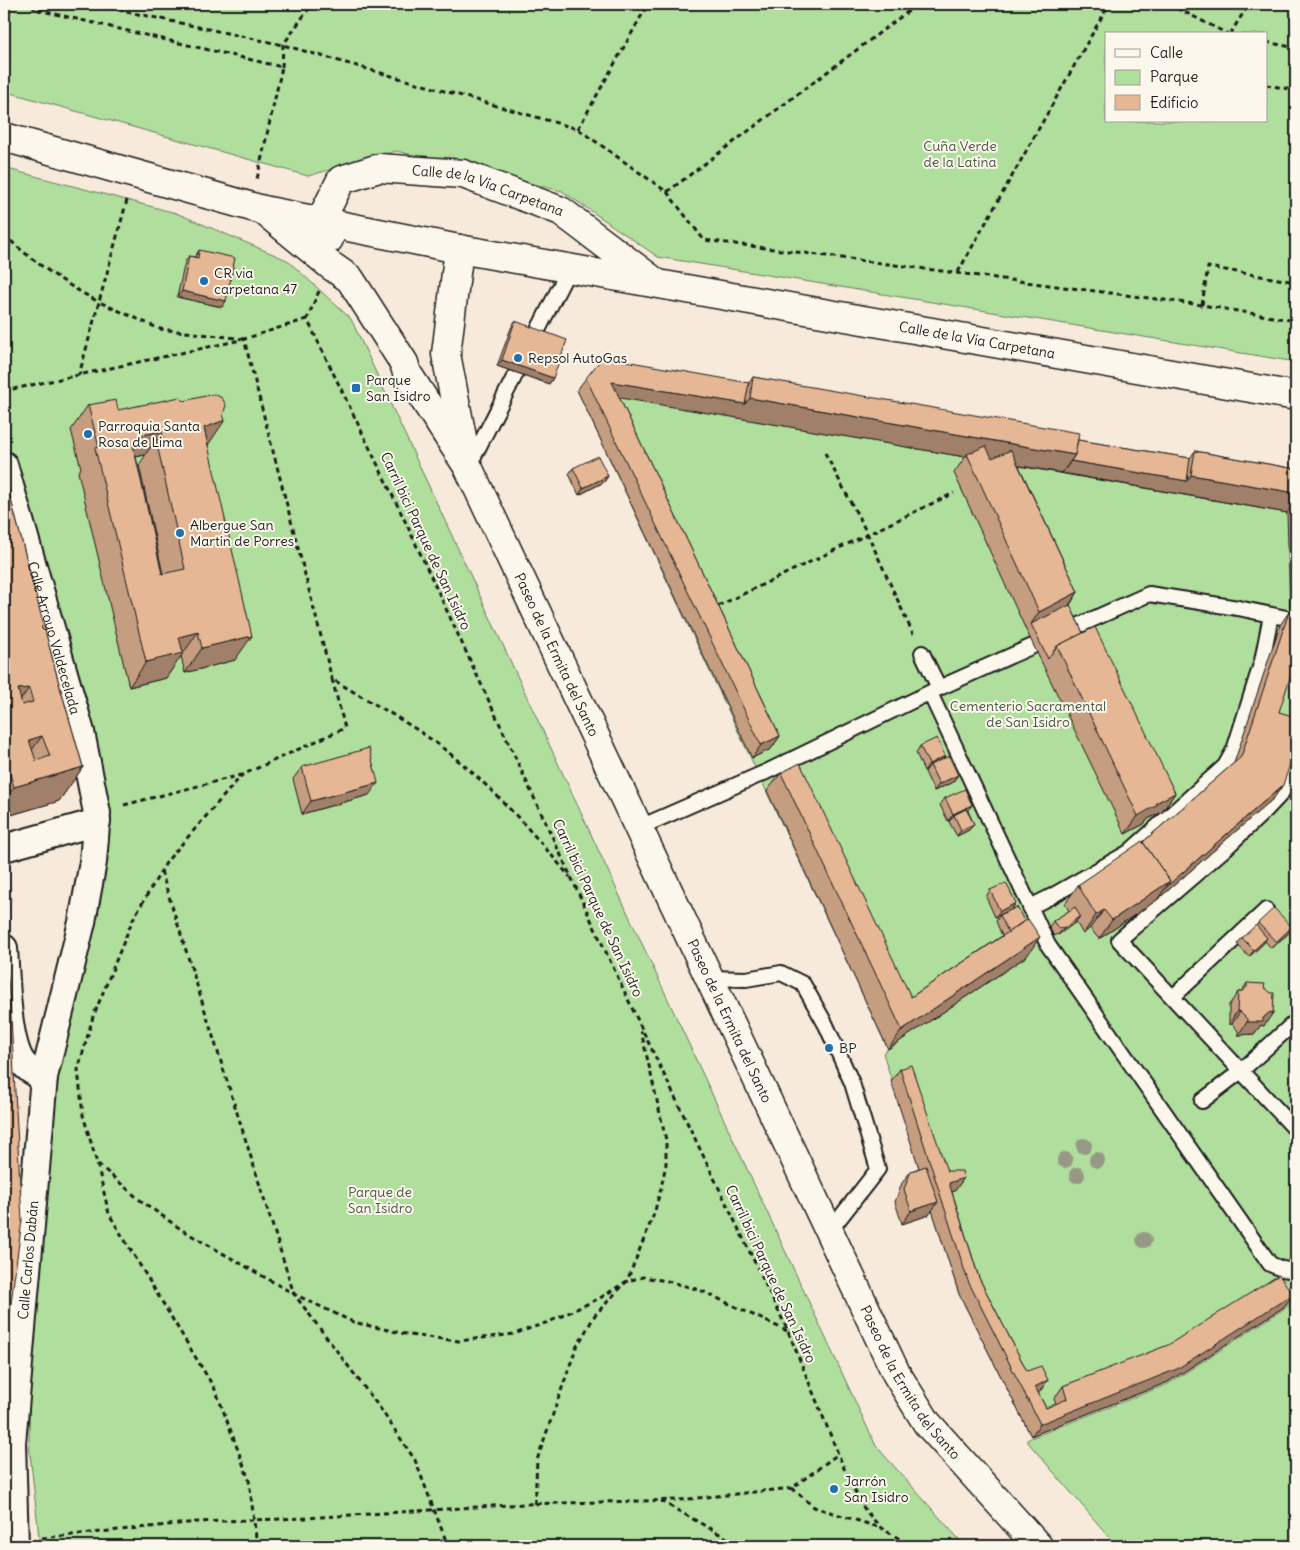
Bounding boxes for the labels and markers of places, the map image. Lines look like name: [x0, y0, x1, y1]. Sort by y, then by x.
place label: CR via carpetana 47: [214, 264, 297, 298]
marker: CR via carpetana 47: [198, 275, 210, 287]
place label: Repsol AutoGas: [528, 349, 627, 367]
marker: Repsol AutoGas: [512, 352, 524, 364]
place label: Parque San Isidro: [366, 371, 431, 405]
marker: Parque San Isidro: [350, 382, 362, 394]
place label: Parroquia Santa Rosa de Lima: [98, 417, 200, 451]
marker: Parroquia Santa Rosa de Lima: [82, 428, 94, 440]
place label: Albergue San Martín de Porres: [190, 516, 294, 550]
marker: Albergue San Martín de Porres: [174, 527, 186, 539]
place label: BP: [839, 1039, 857, 1057]
marker: BP: [823, 1042, 835, 1054]
place label: Jarrón San Isidro: [844, 1472, 909, 1506]
marker: Jarrón San Isidro: [828, 1483, 840, 1495]

